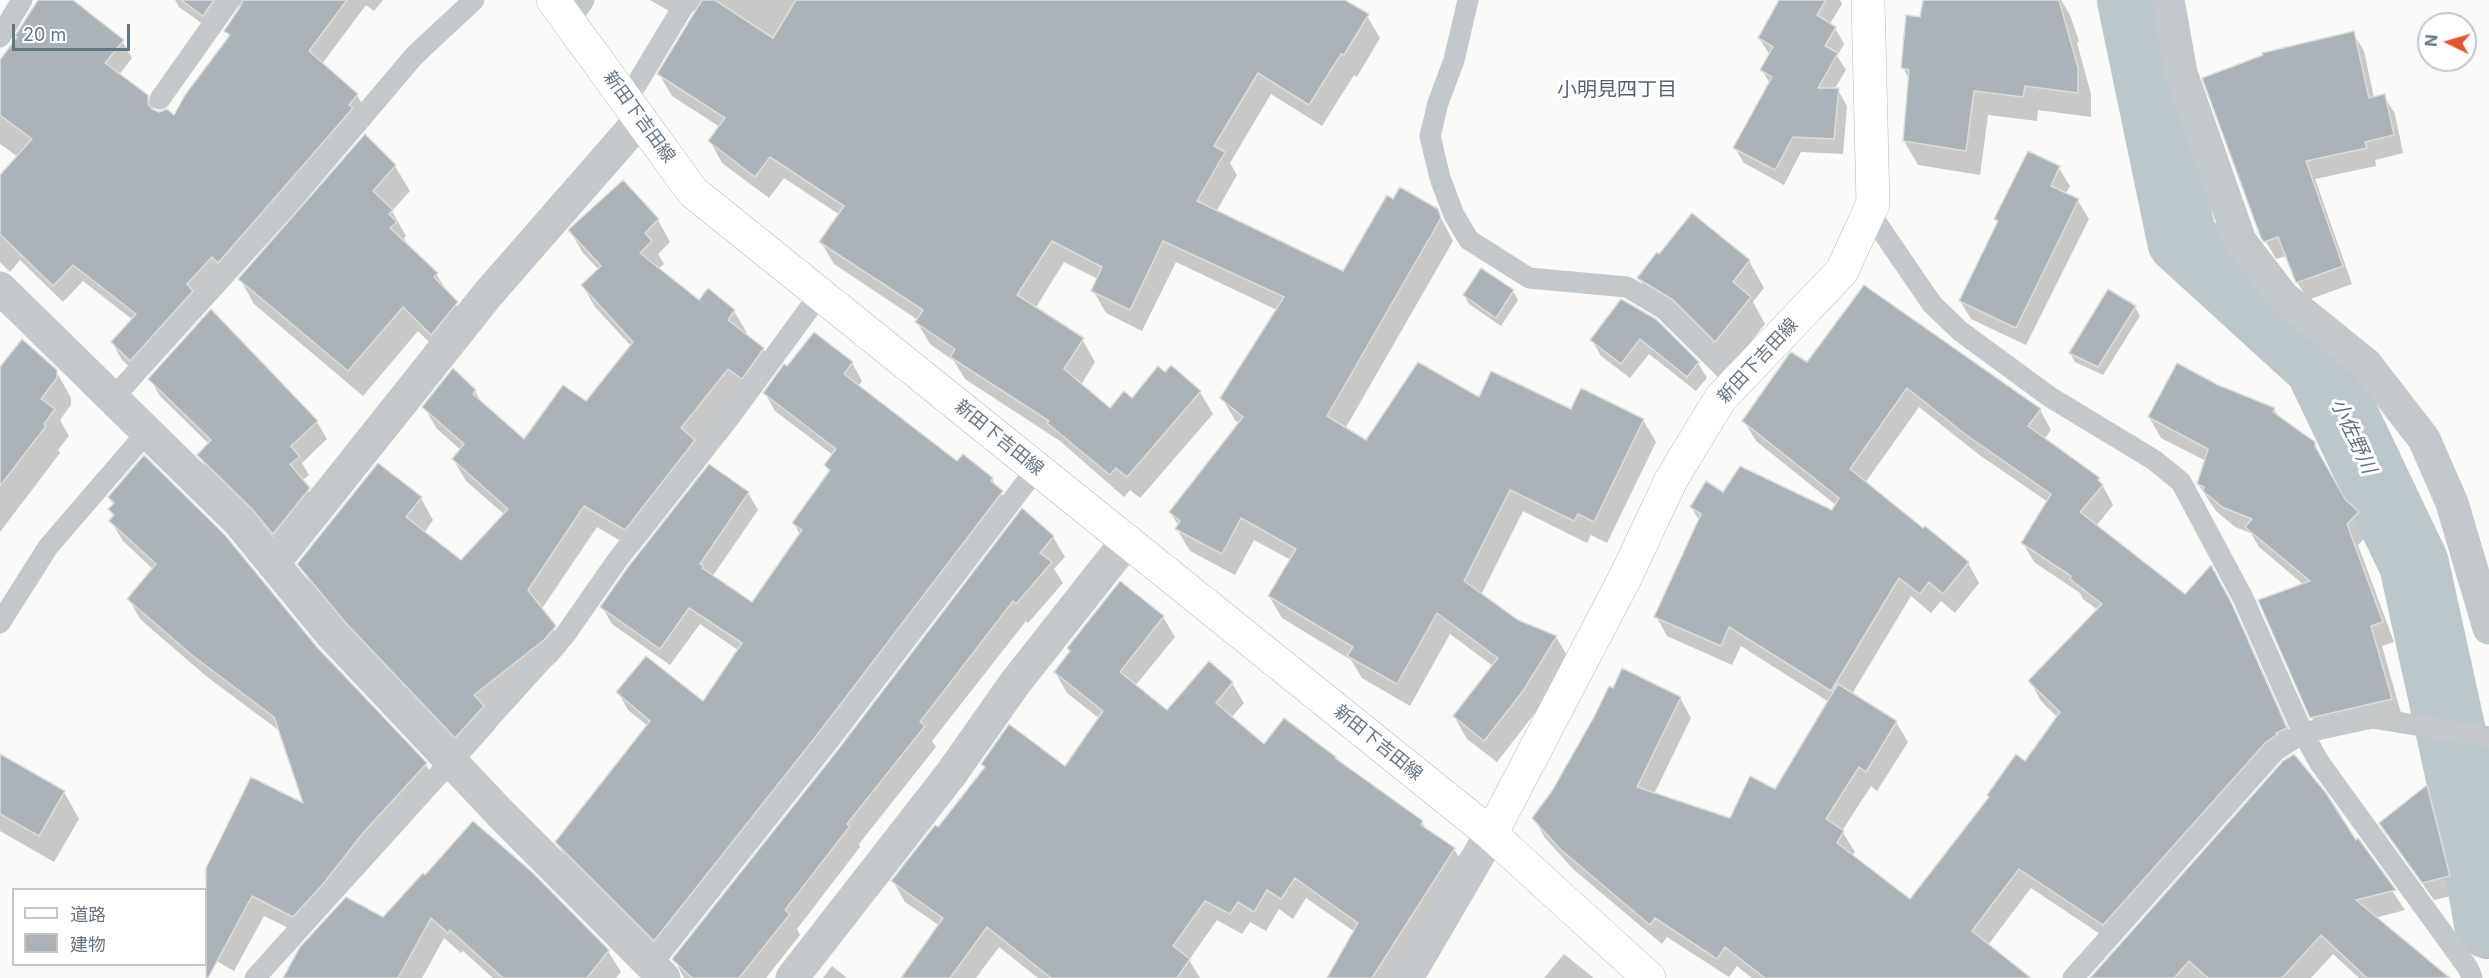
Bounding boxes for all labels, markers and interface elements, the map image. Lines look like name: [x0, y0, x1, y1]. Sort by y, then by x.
scale bar: [15, 12, 134, 50]
north arrow: [2417, 12, 2477, 72]
text: 20 m: [23, 24, 66, 45]
text: N: [2421, 34, 2442, 48]
street label: 新田下吉田線: [599, 67, 679, 167]
district label: 小明見四丁目: [1557, 78, 1677, 102]
street label: 新田下吉田線: [1713, 314, 1803, 408]
water label: 小佐野川: [2325, 395, 2381, 477]
street label: 新田下吉田線: [950, 396, 1048, 480]
street label: 新田下吉田線: [1329, 701, 1427, 785]
legend: [12, 888, 207, 966]
text: 道路: [70, 904, 106, 925]
text: 建物: [70, 934, 106, 955]

